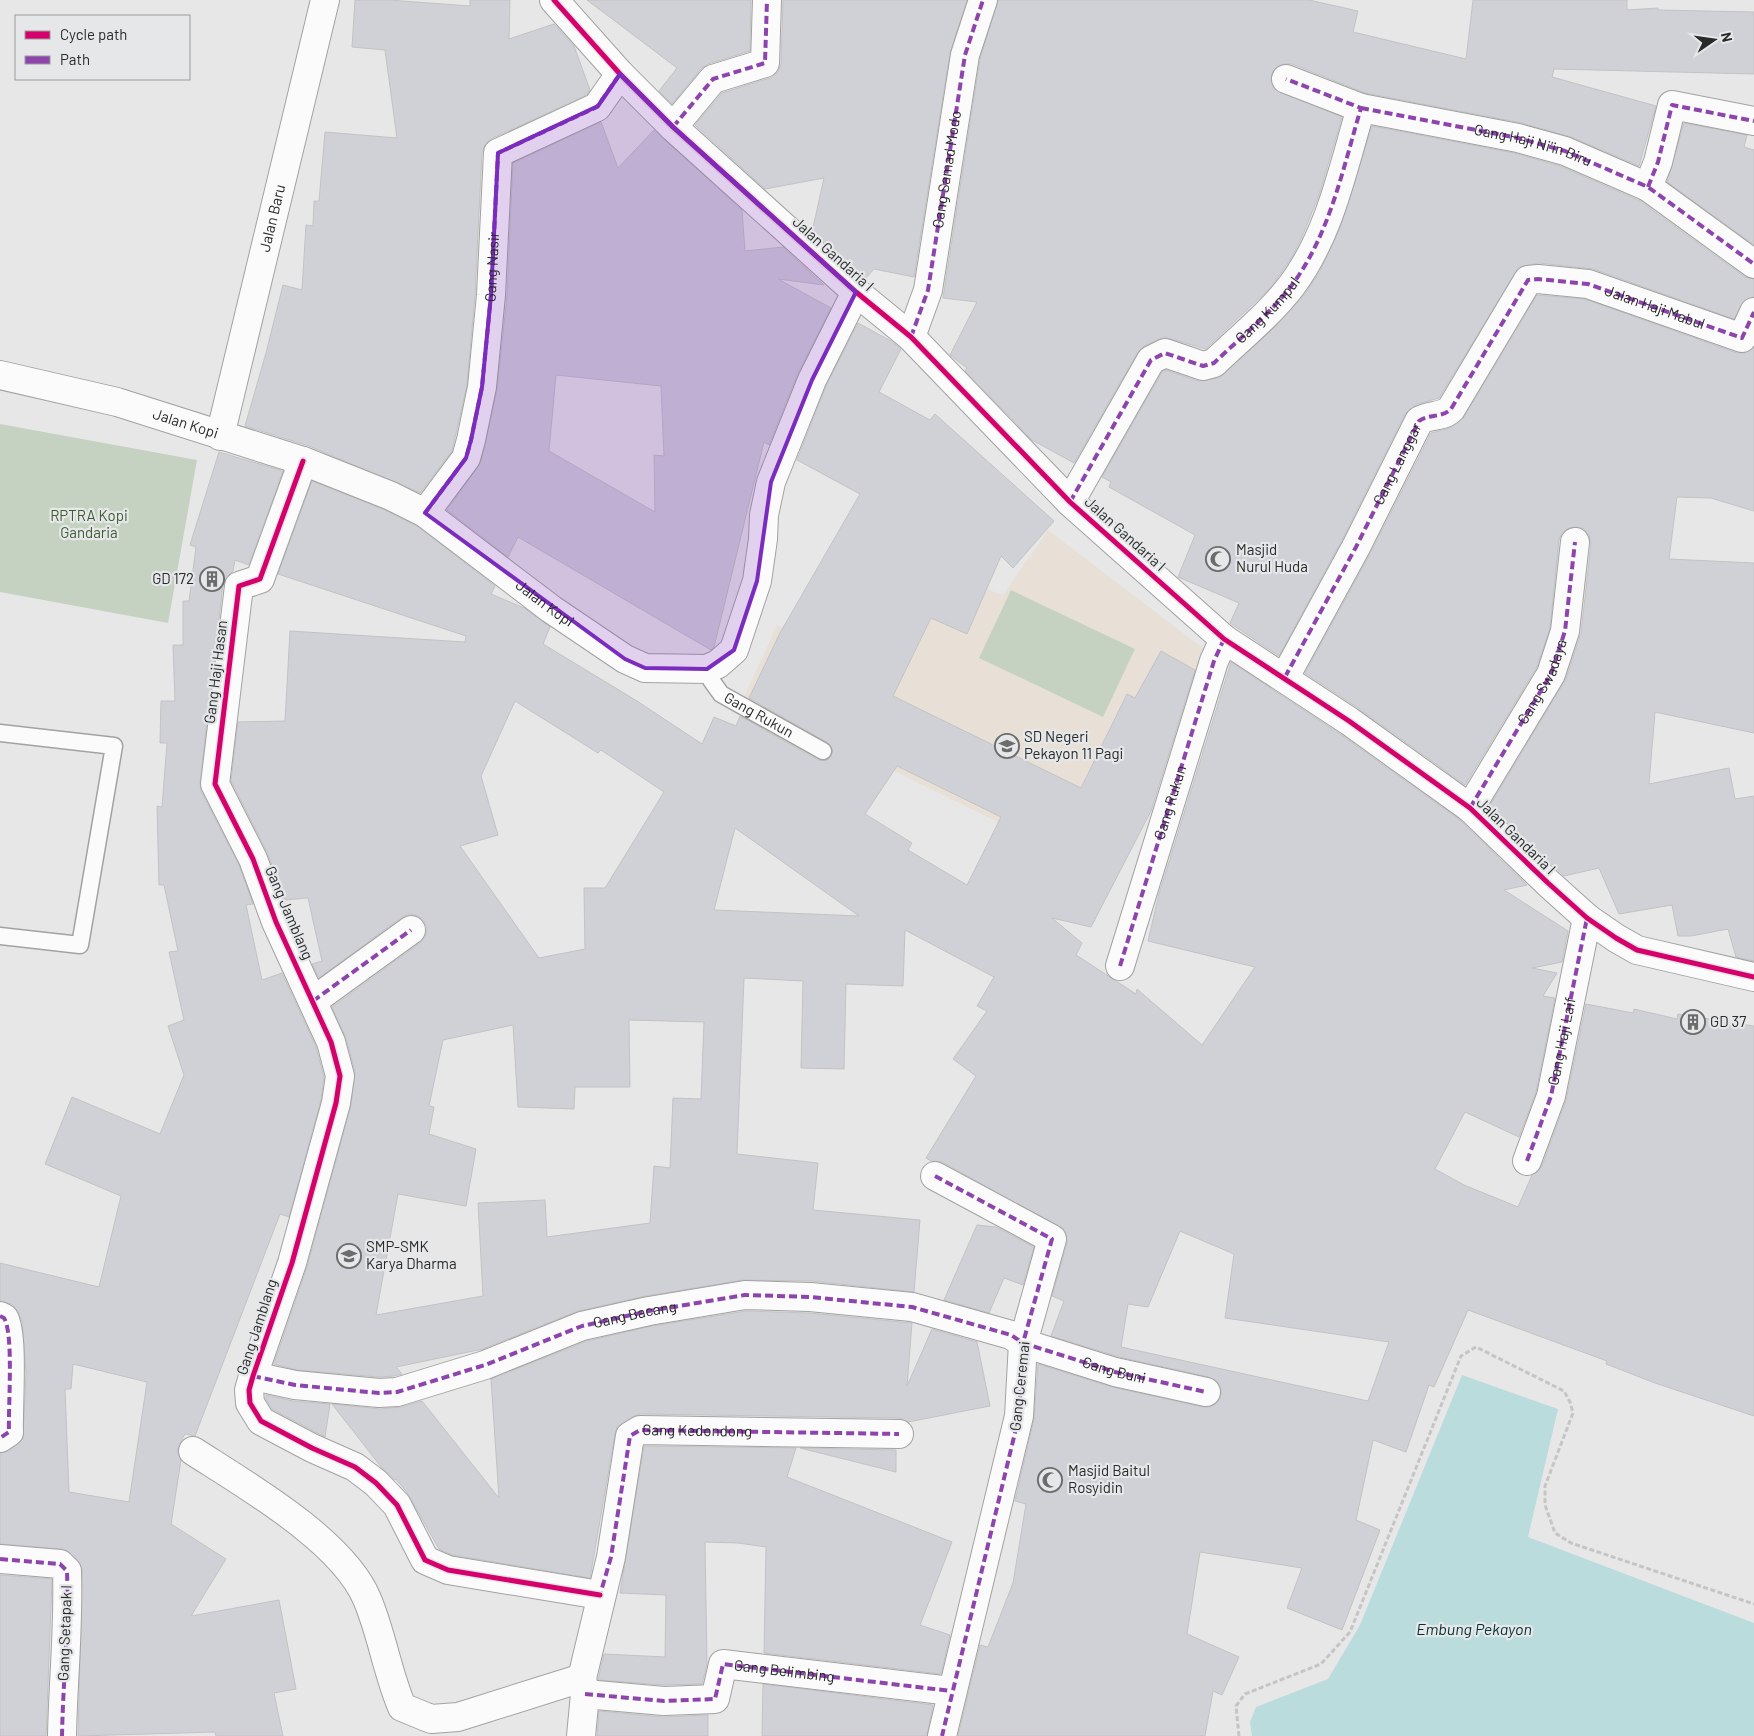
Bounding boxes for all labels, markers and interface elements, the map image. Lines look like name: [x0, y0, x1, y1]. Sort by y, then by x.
legend: [15, 15, 190, 80]
north arrow: [1689, 15, 1739, 65]
text: Cycle path: [60, 25, 127, 43]
text: N: [1718, 31, 1736, 43]
text: Path: [60, 50, 90, 68]
street label: Gang Samad Modo: [928, 109, 964, 229]
street label: Gang Haji Ni'in Biru: [1473, 120, 1595, 170]
street label: Jalan Baru: [255, 182, 288, 254]
street label: Jalan Gandaria I: [789, 212, 878, 294]
street label: Gang Nasir: [480, 231, 502, 303]
street label: Gang Kumpul: [1231, 273, 1303, 347]
street label: Jalan Haji Mabul: [1603, 281, 1708, 332]
street label: Jalan Kopi: [151, 404, 221, 442]
street label: Gang Langgar: [1369, 419, 1425, 507]
street label: Jalan Gandaria I: [1081, 492, 1170, 574]
park label: RPTRA Kopi Gandaria: [50, 506, 128, 541]
place label: Masjid Nurul Huda: [1236, 540, 1308, 575]
mosque icon: Masjid Nurul Huda: [1205, 546, 1231, 572]
building icon: GD 172: [199, 566, 225, 592]
place label: GD 172: [152, 569, 194, 587]
street label: Jalan Kopi: [513, 575, 578, 630]
street label: Gang Haji Hasan: [200, 619, 230, 725]
street label: Gang Swadaya: [1513, 637, 1570, 727]
street label: Gang Rukun: [721, 688, 797, 741]
place label: SD Negeri Pekayon 11 Pagi: [1024, 727, 1123, 762]
school or university icon: SD Negeri Pekayon 11 Pagi: [994, 733, 1020, 759]
street label: Gang Rukun: [1149, 763, 1189, 842]
street label: Jalan Gandaria I: [1473, 793, 1560, 878]
street label: Gang Jamblang: [262, 863, 318, 962]
street label: Gang Haji Laif: [1543, 996, 1579, 1087]
building icon: GD 37: [1680, 1009, 1706, 1035]
place label: GD 37: [1710, 1012, 1746, 1030]
place label: SMP-SMK Karya Dharma: [366, 1237, 457, 1272]
school or university icon: SMP-SMK Karya Dharma: [336, 1243, 362, 1269]
street label: Gang Jamblang: [232, 1276, 280, 1377]
street label: Gang Bacang: [591, 1297, 678, 1331]
street label: Gang Ceremai: [1005, 1340, 1033, 1432]
street label: Gang Buni: [1080, 1352, 1148, 1387]
street label: Gang Kedondong: [642, 1420, 752, 1440]
place label: Masjid Baitul Rosyidin: [1068, 1461, 1150, 1496]
mosque icon: Masjid Baitul Rosyidin: [1037, 1467, 1063, 1493]
street label: Gang Setapak I: [53, 1585, 75, 1681]
water label: Embung Pekayon: [1416, 1619, 1532, 1638]
street label: Gang Belimbing: [733, 1655, 836, 1685]

